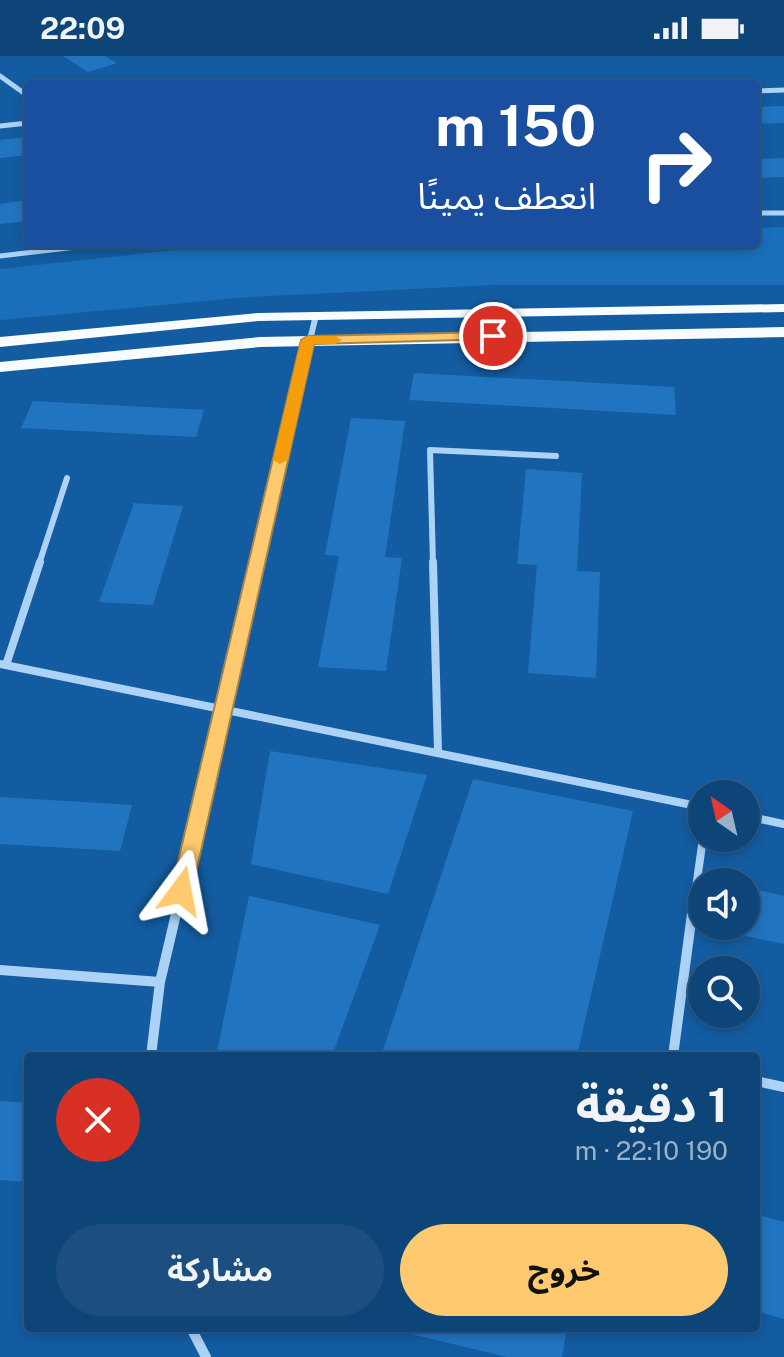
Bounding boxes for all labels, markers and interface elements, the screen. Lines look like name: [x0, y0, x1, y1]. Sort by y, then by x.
text: 22:09: [40, 10, 125, 46]
text: 150 m: [435, 93, 596, 159]
icon: right: [624, 112, 728, 216]
text: انعطف يمينًا: [417, 175, 596, 217]
pin: [459, 302, 527, 370]
icon: arrive: [471, 314, 515, 358]
north arrow: [688, 780, 760, 852]
map controls: [688, 780, 760, 1028]
position arrow: [139, 849, 223, 933]
button: sound: [688, 868, 760, 940]
button: search: [688, 956, 760, 1028]
text: 1 دقيقة: [576, 1076, 728, 1133]
button: close: [56, 1078, 140, 1162]
text: 190 m · 22:10: [575, 1135, 728, 1166]
button: مشاركة: [56, 1224, 384, 1316]
button: خروج: [400, 1224, 728, 1316]

